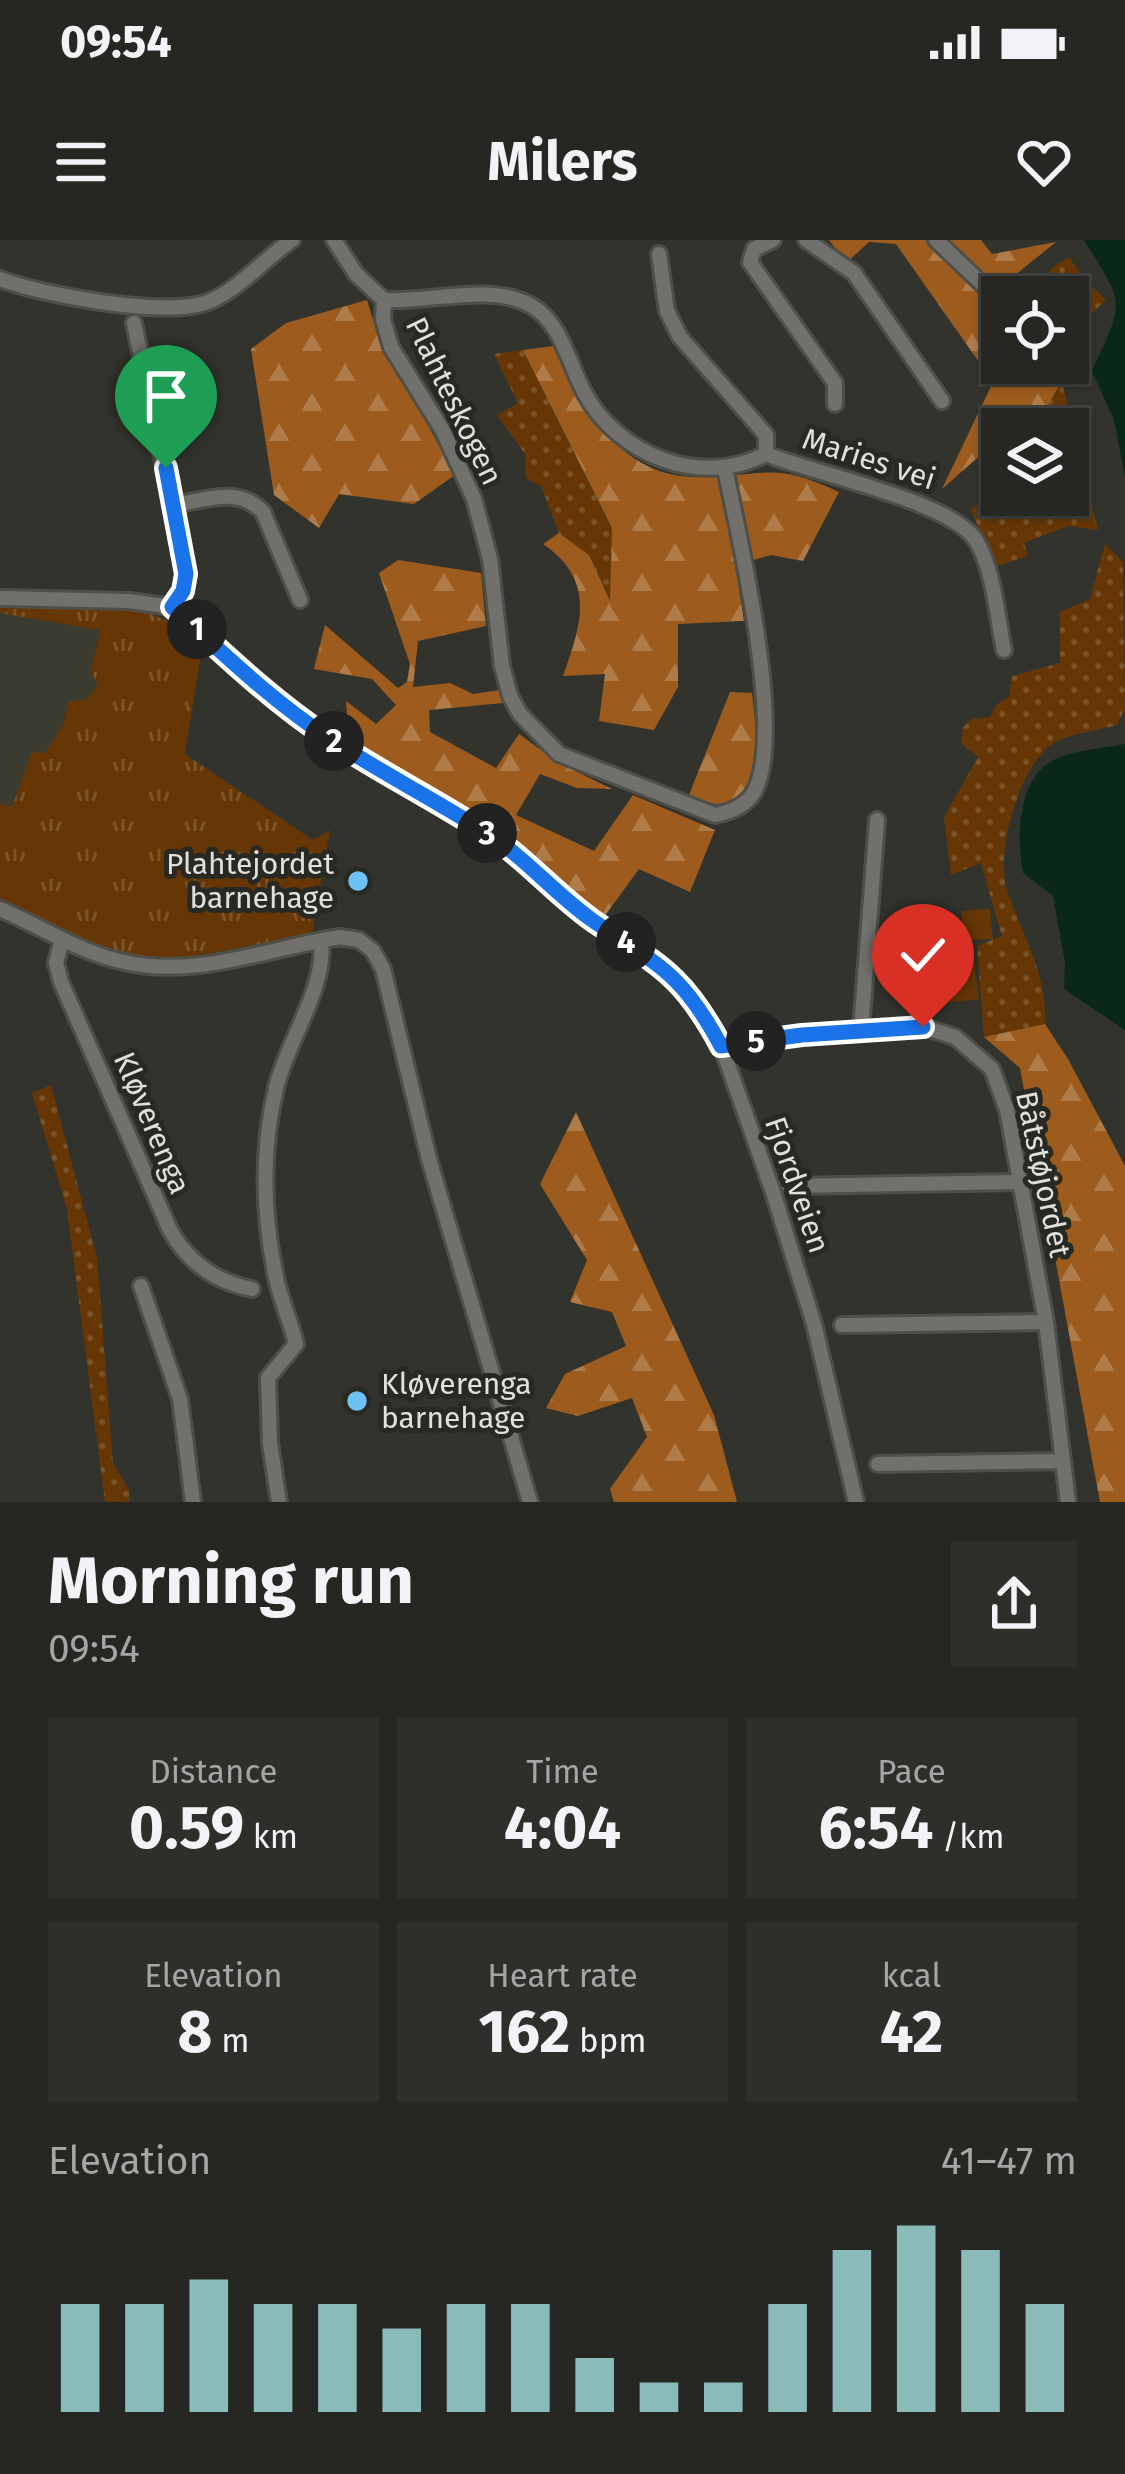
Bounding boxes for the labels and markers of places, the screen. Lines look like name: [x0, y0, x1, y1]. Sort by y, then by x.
pin: [115, 345, 217, 468]
pin: 1: [167, 599, 227, 659]
pin: 2: [304, 711, 364, 771]
pin: 3: [457, 803, 517, 863]
place label: Plahtejordet barnehage: [166, 846, 334, 916]
marker: Plahtejordet barnehage: [345, 868, 371, 894]
pin: [872, 904, 974, 1027]
pin: 4: [596, 912, 656, 972]
pin: 5: [726, 1011, 786, 1071]
place label: Kløverenga barnehage: [381, 1366, 532, 1436]
marker: Kløverenga barnehage: [344, 1388, 370, 1414]

